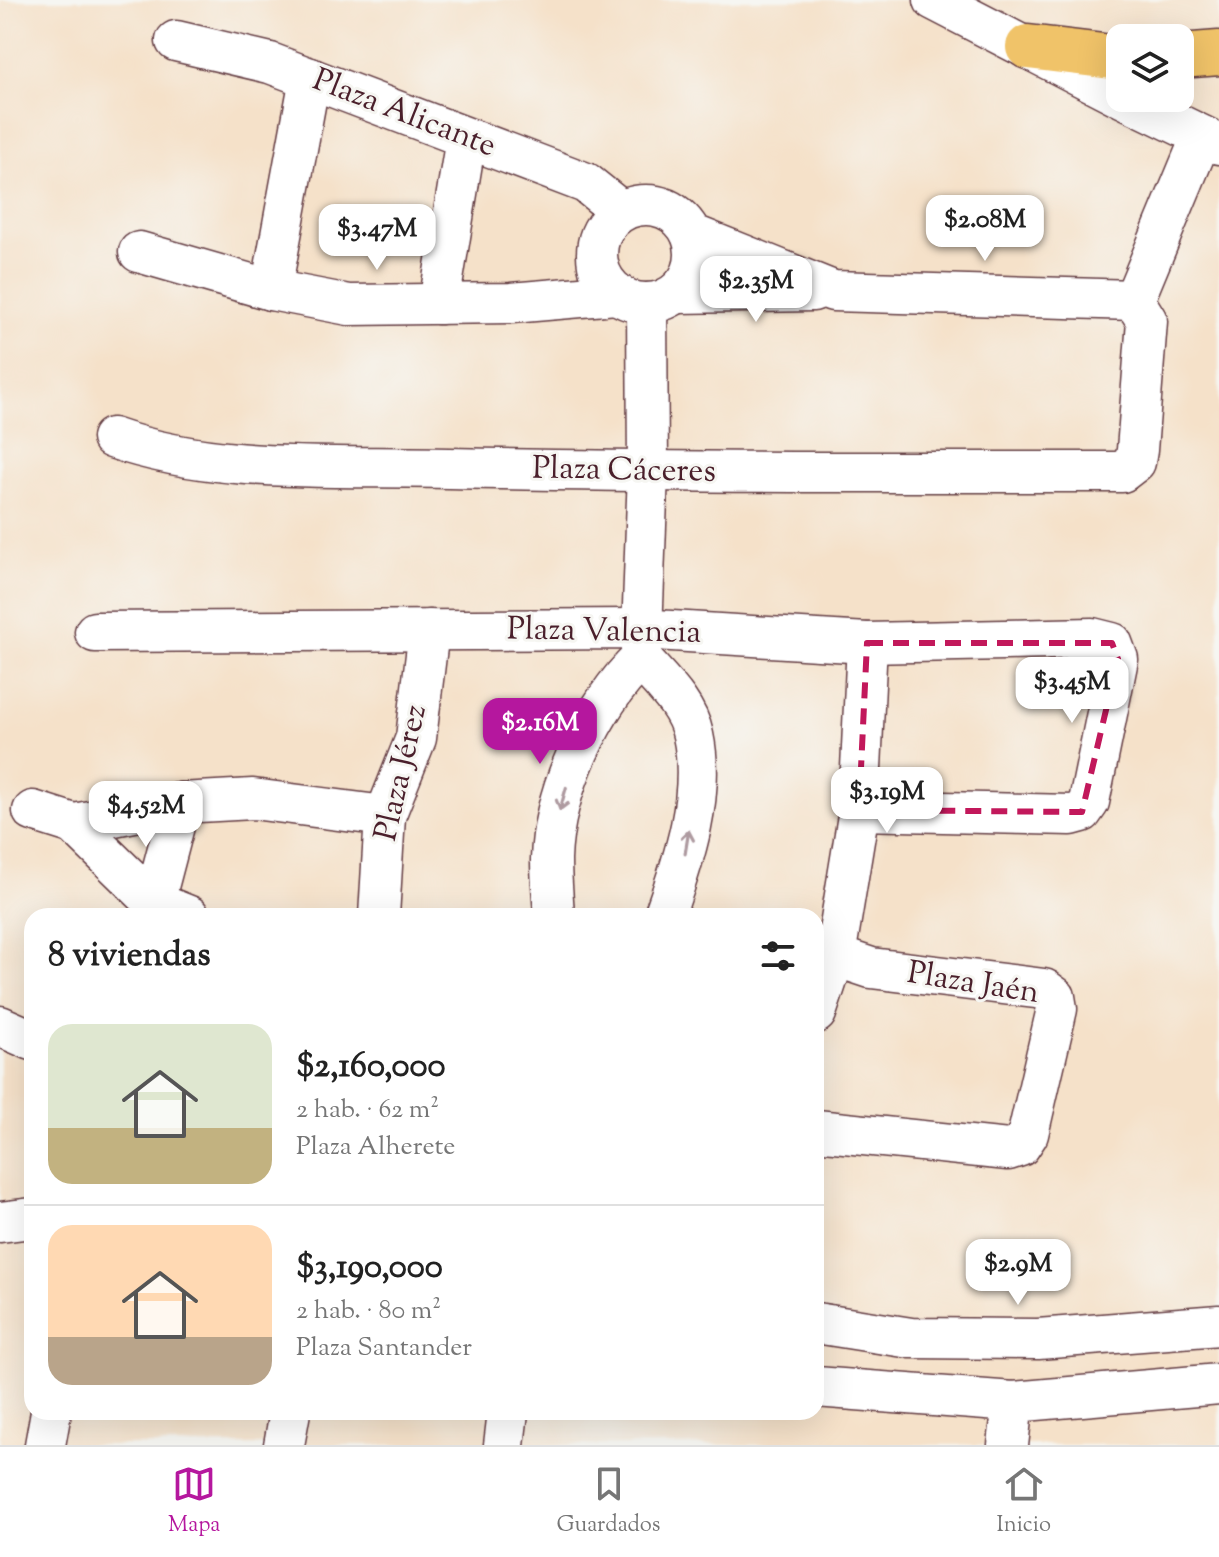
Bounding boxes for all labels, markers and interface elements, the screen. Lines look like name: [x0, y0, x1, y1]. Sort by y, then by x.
map controls: [1106, 24, 1194, 112]
button: layers: [1106, 24, 1194, 112]
street label: Plaza Alicante: [306, 58, 502, 170]
pin: $2.08M: [920, 195, 1050, 263]
text: $2.08M: [944, 202, 1026, 239]
pin: $3.47M: [312, 204, 442, 272]
text: $3.47M: [337, 211, 417, 248]
pin: $2.35M: [691, 256, 821, 324]
text: $2.35M: [718, 263, 794, 300]
street label: Plaza Cáceres: [532, 446, 716, 496]
street label: Plaza Valencia: [506, 607, 702, 657]
pin: $3.45M: [1007, 657, 1137, 725]
text: $3.45M: [1034, 664, 1110, 701]
pin: $2.16M: [475, 698, 605, 766]
street label: Plaza Jérez: [364, 700, 440, 846]
text: $2.16M: [501, 705, 579, 742]
pin: $3.19M: [822, 767, 952, 835]
text: $3.19M: [849, 774, 925, 811]
pin: $4.52M: [81, 781, 211, 849]
one-way arrow: [554, 785, 569, 811]
text: $4.52M: [107, 788, 185, 825]
one-way arrow: [680, 829, 695, 855]
text: 8 viviendas: [48, 932, 211, 981]
icon: filters: [756, 934, 800, 978]
street label: Plaza Jaén: [904, 951, 1042, 1017]
text: $2,160,000: [296, 1043, 446, 1092]
icon: home: [112, 1056, 208, 1152]
text: 2 hab. · 62 m²: [296, 1092, 439, 1129]
text: Plaza Alherete: [296, 1129, 455, 1166]
pin: $2.9M: [962, 1239, 1074, 1307]
text: $3,190,000: [296, 1244, 443, 1293]
text: $2.9M: [984, 1246, 1052, 1283]
icon: home: [112, 1257, 208, 1353]
text: 2 hab. · 80 m²: [296, 1293, 441, 1330]
text: Plaza Santander: [296, 1330, 472, 1367]
tab: Mapa: [168, 1462, 221, 1542]
tab: Guardados: [557, 1462, 660, 1542]
tab: Inicio: [997, 1462, 1051, 1542]

